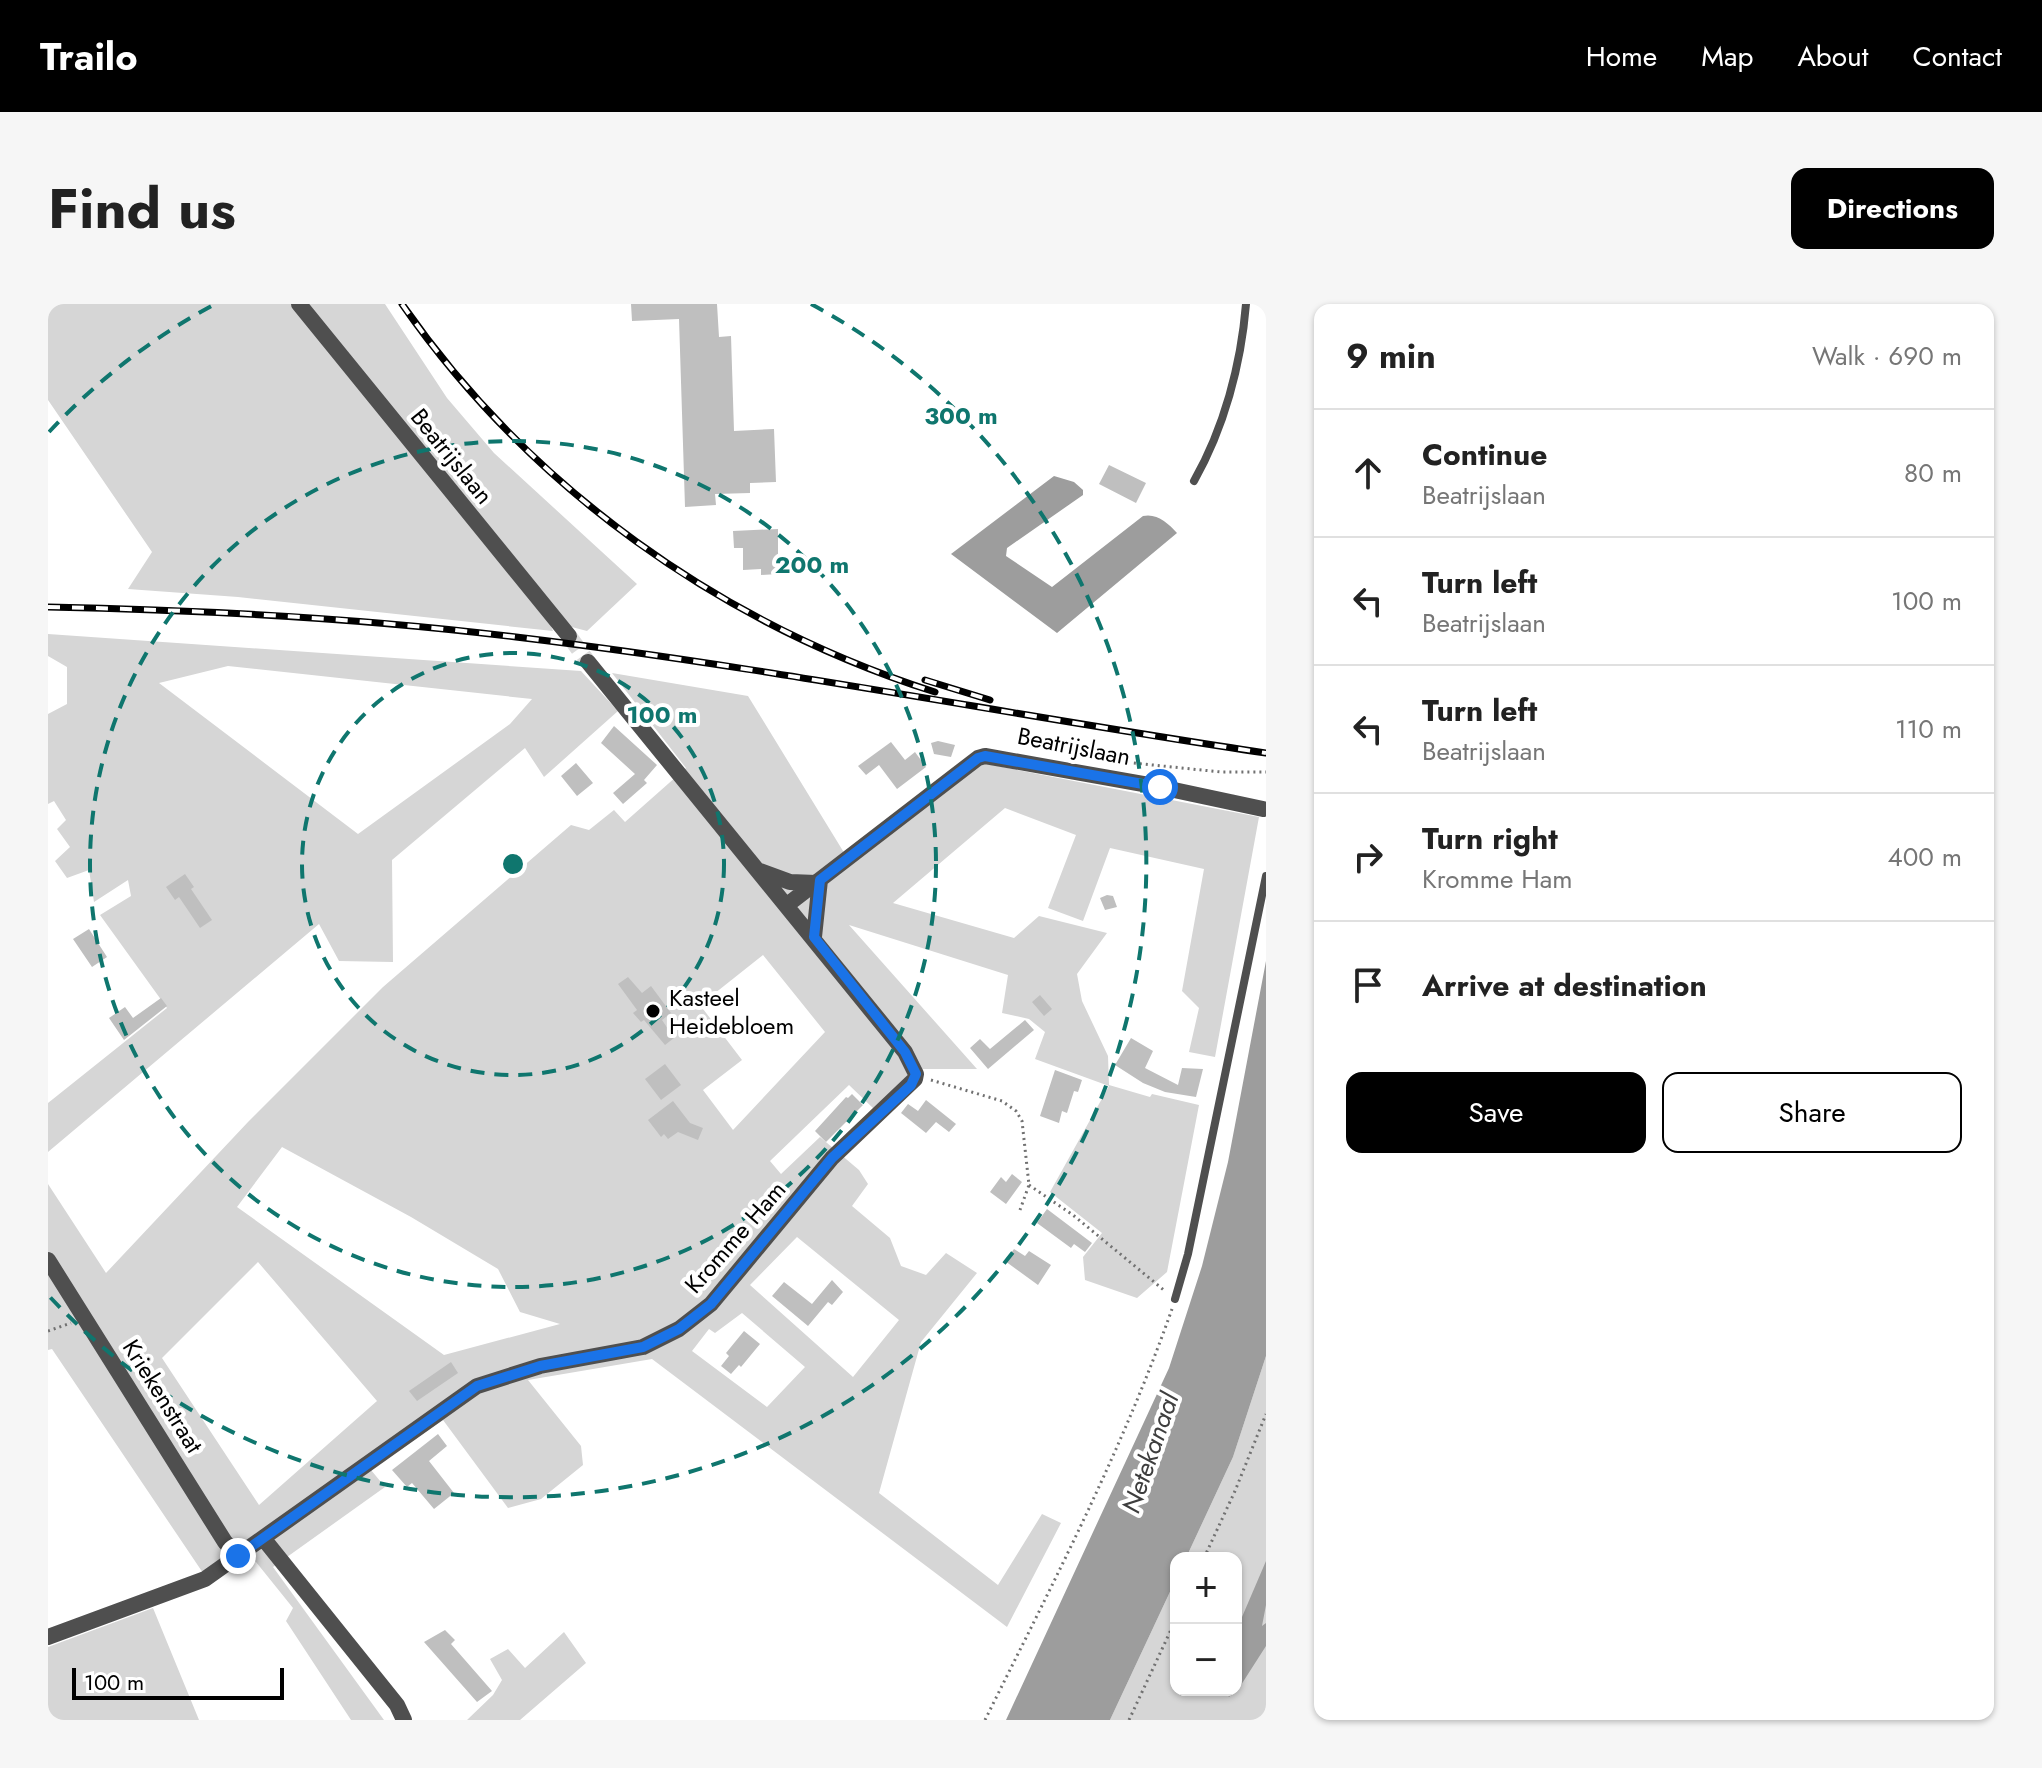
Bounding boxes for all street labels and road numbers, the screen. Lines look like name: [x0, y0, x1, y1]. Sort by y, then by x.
street label: Beatrijslaan: [402, 401, 502, 511]
street label: Beatrijslaan: [1015, 718, 1133, 774]
street label: Kromme Ham: [676, 1173, 794, 1301]
street label: Kriekenstraat: [114, 1332, 212, 1460]

